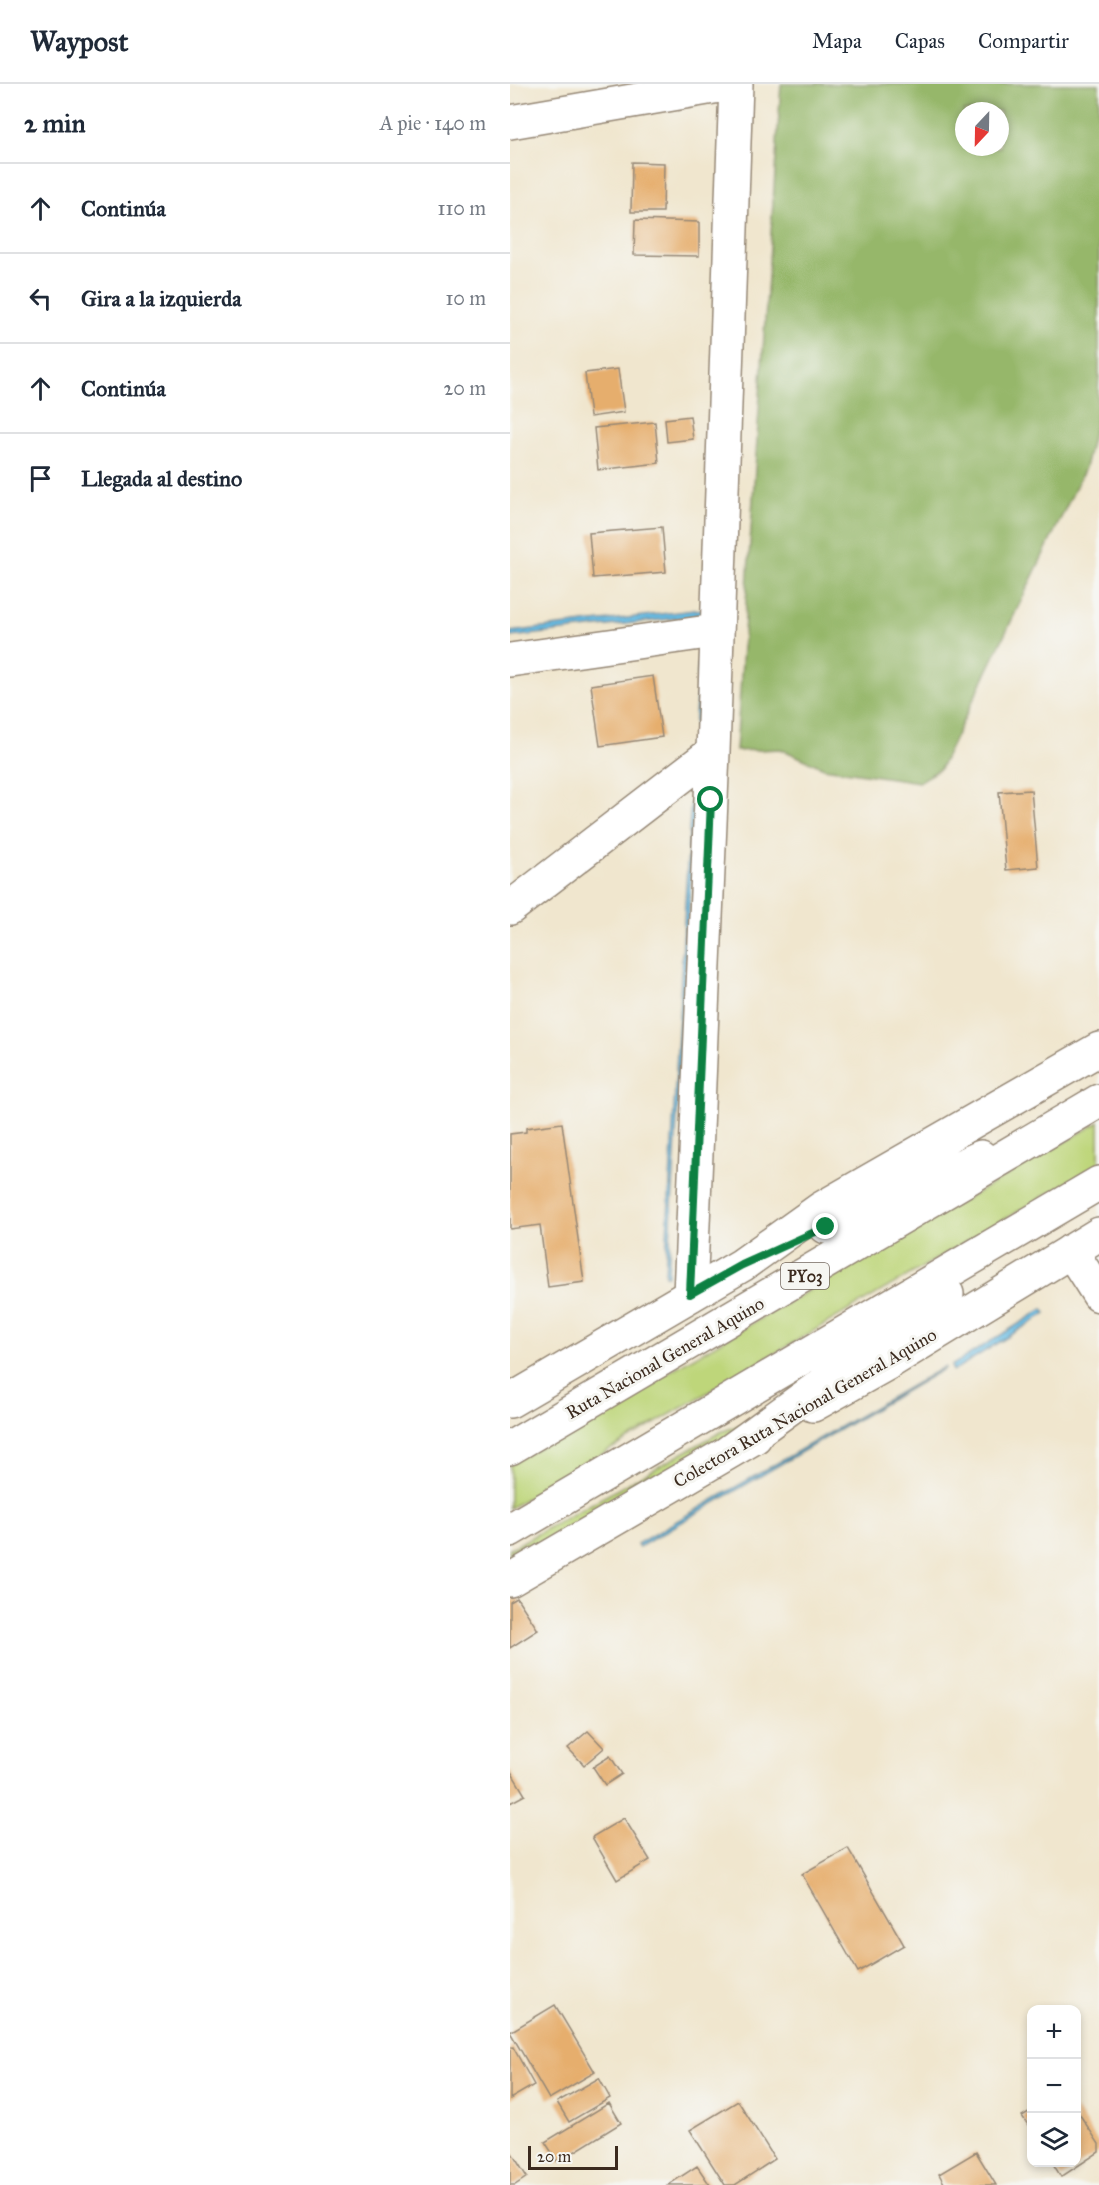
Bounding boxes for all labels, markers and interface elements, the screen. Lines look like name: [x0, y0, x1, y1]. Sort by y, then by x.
text: Waypost: [30, 24, 128, 59]
text: Mapa: [812, 28, 862, 54]
text: Capas: [895, 28, 945, 54]
text: Compartir: [978, 28, 1069, 54]
north arrow: [955, 102, 1009, 156]
text: 2 min: [24, 107, 85, 139]
text: A pie · 140 m: [380, 111, 486, 135]
icon: ahead: [24, 192, 57, 225]
text: Continúa: [81, 195, 166, 222]
text: 110 m: [438, 196, 486, 220]
icon: left: [24, 282, 57, 315]
text: Gira a la izquierda: [81, 285, 242, 312]
text: 10 m: [445, 286, 486, 310]
icon: ahead: [24, 372, 57, 405]
text: Continúa: [81, 375, 166, 402]
text: 20 m: [443, 376, 486, 400]
icon: arrive: [24, 462, 57, 495]
text: Llegada al destino: [81, 465, 242, 492]
route start: [697, 786, 723, 812]
route end: [812, 1213, 838, 1239]
road number: PY03: [781, 1263, 829, 1289]
street label: Ruta Nacional General Aquino: [562, 1292, 769, 1425]
street label: Colectora Ruta Nacional General Aquino: [669, 1323, 941, 1493]
map controls: [1027, 2005, 1081, 2167]
button: +: [1027, 2005, 1081, 2059]
button: −: [1027, 2059, 1081, 2113]
button: layers: [1027, 2113, 1081, 2167]
scale bar: [528, 2143, 618, 2170]
text: 20 m: [537, 2147, 571, 2166]

